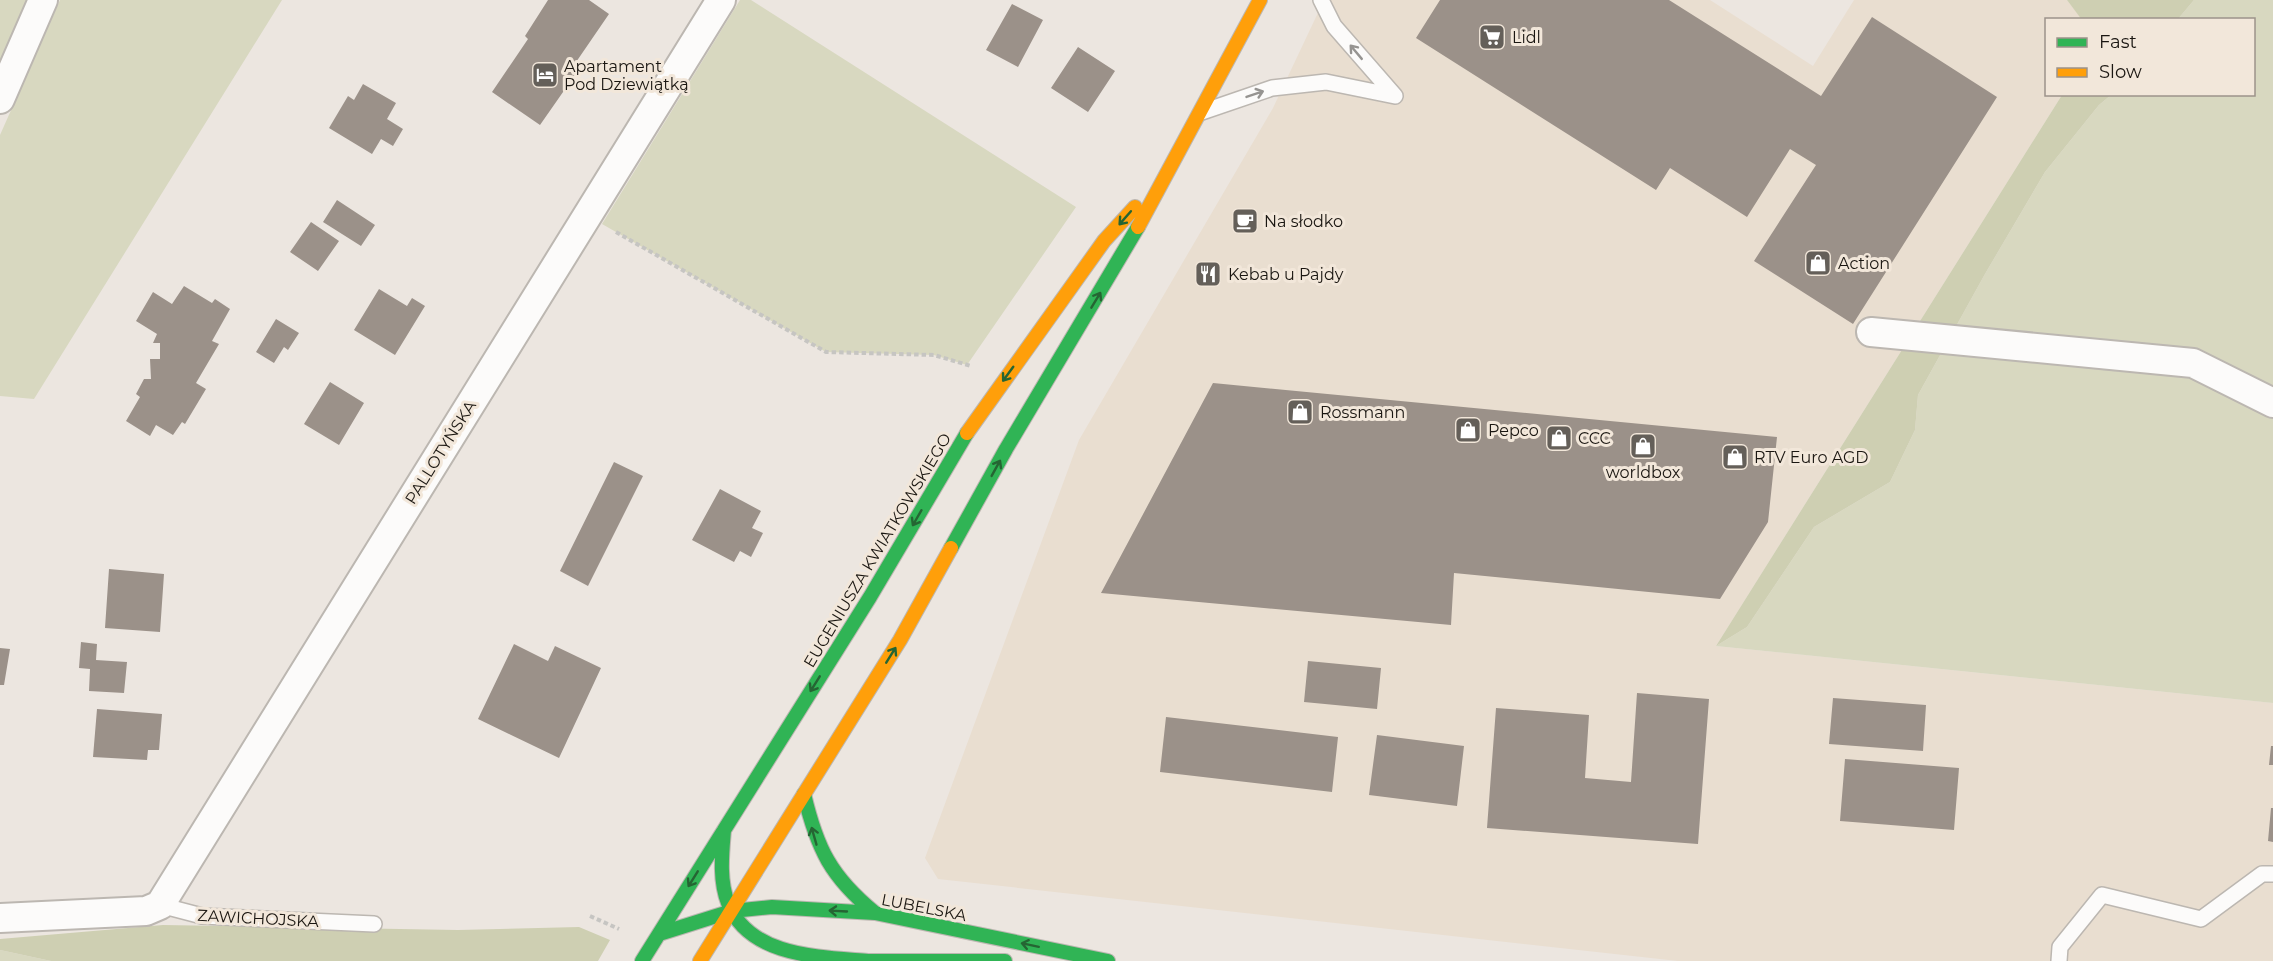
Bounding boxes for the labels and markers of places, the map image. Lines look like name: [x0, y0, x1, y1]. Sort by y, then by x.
supermarket icon: Lidl: [1477, 22, 1507, 52]
place label: Lidl: [1512, 28, 1541, 47]
place label: Apartament Pod Dziewiątką: [564, 57, 689, 94]
hotel icon: Apartament Pod Dziewiątką: [530, 60, 560, 90]
cafe icon: Na słodko: [1230, 206, 1260, 236]
place label: Na słodko: [1264, 212, 1343, 231]
shop icon: Action: [1803, 248, 1833, 278]
place label: Action: [1838, 254, 1890, 273]
restaurant icon: Kebab u Pajdy: [1193, 259, 1223, 289]
place label: Kebab u Pajdy: [1228, 265, 1344, 284]
shop icon: Rossmann: [1285, 397, 1315, 427]
place label: Rossmann: [1320, 403, 1405, 422]
shop icon: Pepco: [1453, 415, 1483, 445]
place label: Pepco: [1488, 421, 1539, 440]
shop icon: CCC: [1544, 423, 1574, 453]
place label: CCC: [1578, 429, 1611, 448]
shop icon: worldbox: [1628, 431, 1658, 461]
shop icon: RTV Euro AGD: [1720, 442, 1750, 472]
place label: RTV Euro AGD: [1754, 448, 1869, 467]
place label: worldbox: [1606, 463, 1681, 482]

